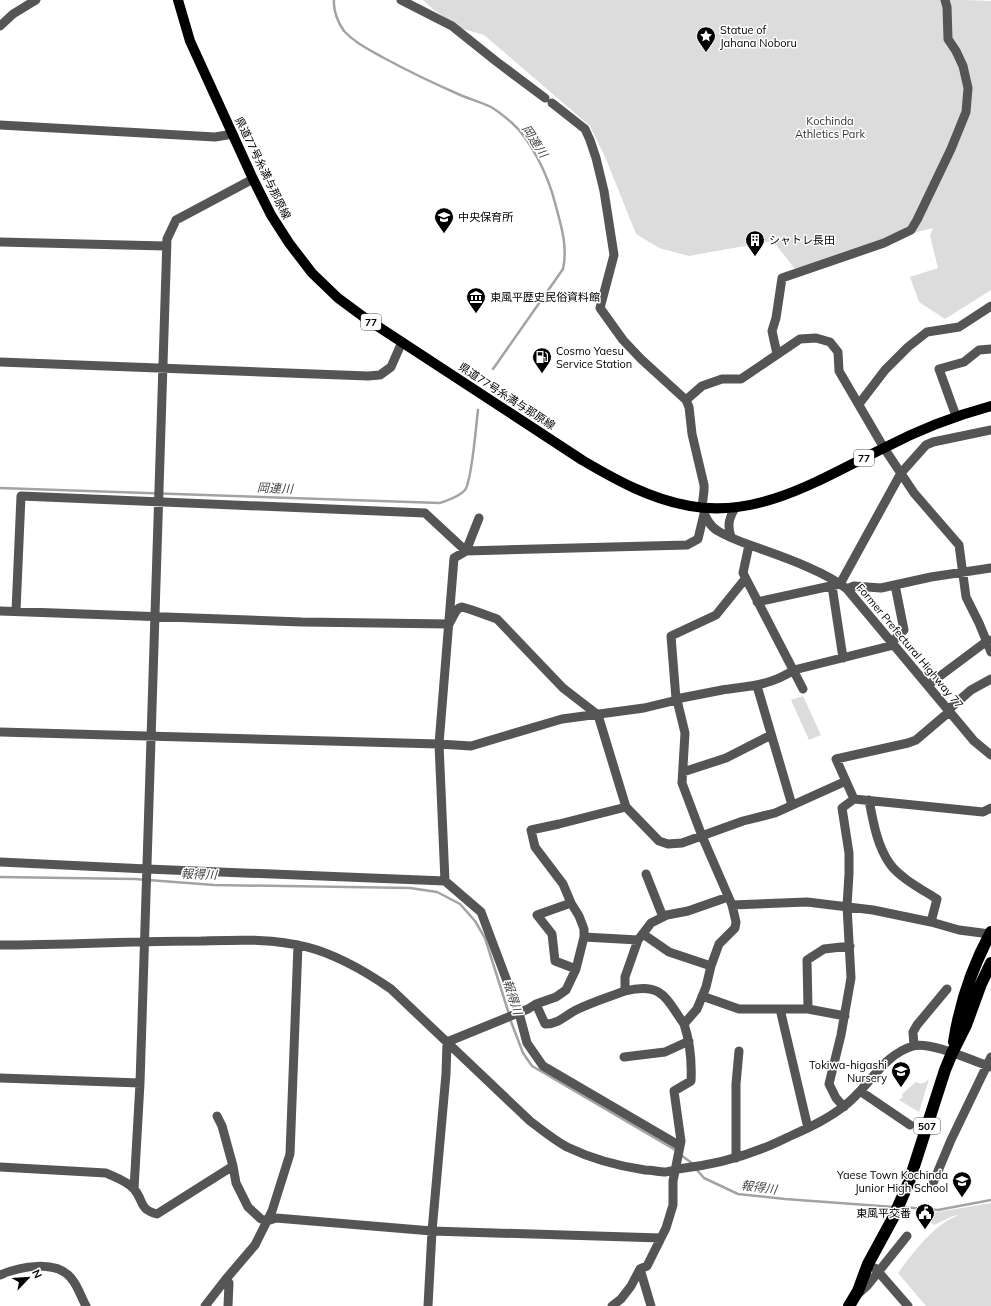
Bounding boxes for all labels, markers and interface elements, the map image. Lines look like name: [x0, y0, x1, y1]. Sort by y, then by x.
place label: Statue of Jahana Noboru: [720, 23, 797, 50]
place icon: Statue of Jahana Noboru: [695, 25, 717, 53]
park label: Kochinda Athletics Park: [795, 114, 865, 141]
street label: 県道77号糸満与那原線: [232, 115, 294, 221]
water label: 岡連川: [519, 122, 552, 162]
school or university icon: 中央保育所: [433, 206, 455, 234]
place label: 中央保育所: [458, 210, 514, 224]
building icon: シャトレ長田: [744, 229, 766, 257]
place label: シャトレ長田: [769, 233, 835, 247]
museum icon: 東風平歴史民俗資料館: [465, 286, 487, 314]
place label: 東風平歴史民俗資料館: [490, 290, 600, 304]
road number: 77: [361, 314, 381, 330]
place label: Cosmo Yaesu Service Station: [556, 344, 632, 371]
fuel station icon: Cosmo Yaesu Service Station: [531, 346, 553, 374]
street label: 県道77号糸満与那原線: [456, 360, 558, 432]
road number: 77: [854, 450, 874, 466]
water label: 岡連川: [257, 480, 295, 496]
street label: Former Prefectural Highway 77: [854, 581, 966, 711]
water label: 報得川: [181, 866, 219, 882]
water label: 報得川: [500, 978, 526, 1018]
place label: Tokiwa-higashi Nursery: [809, 1058, 887, 1085]
school or university icon: Tokiwa-higashi Nursery: [890, 1060, 912, 1088]
road number: 507: [914, 1118, 940, 1134]
place label: Yaese Town Kochinda Junior High School: [836, 1168, 948, 1195]
school or university icon: Yaese Town Kochinda Junior High School: [951, 1170, 973, 1198]
water label: 報得川: [740, 1177, 780, 1197]
public building icon: 東風平交番: [914, 1202, 936, 1230]
place label: 東風平交番: [856, 1206, 911, 1220]
north arrow: [8, 1258, 48, 1298]
text: N: [29, 1267, 45, 1280]

